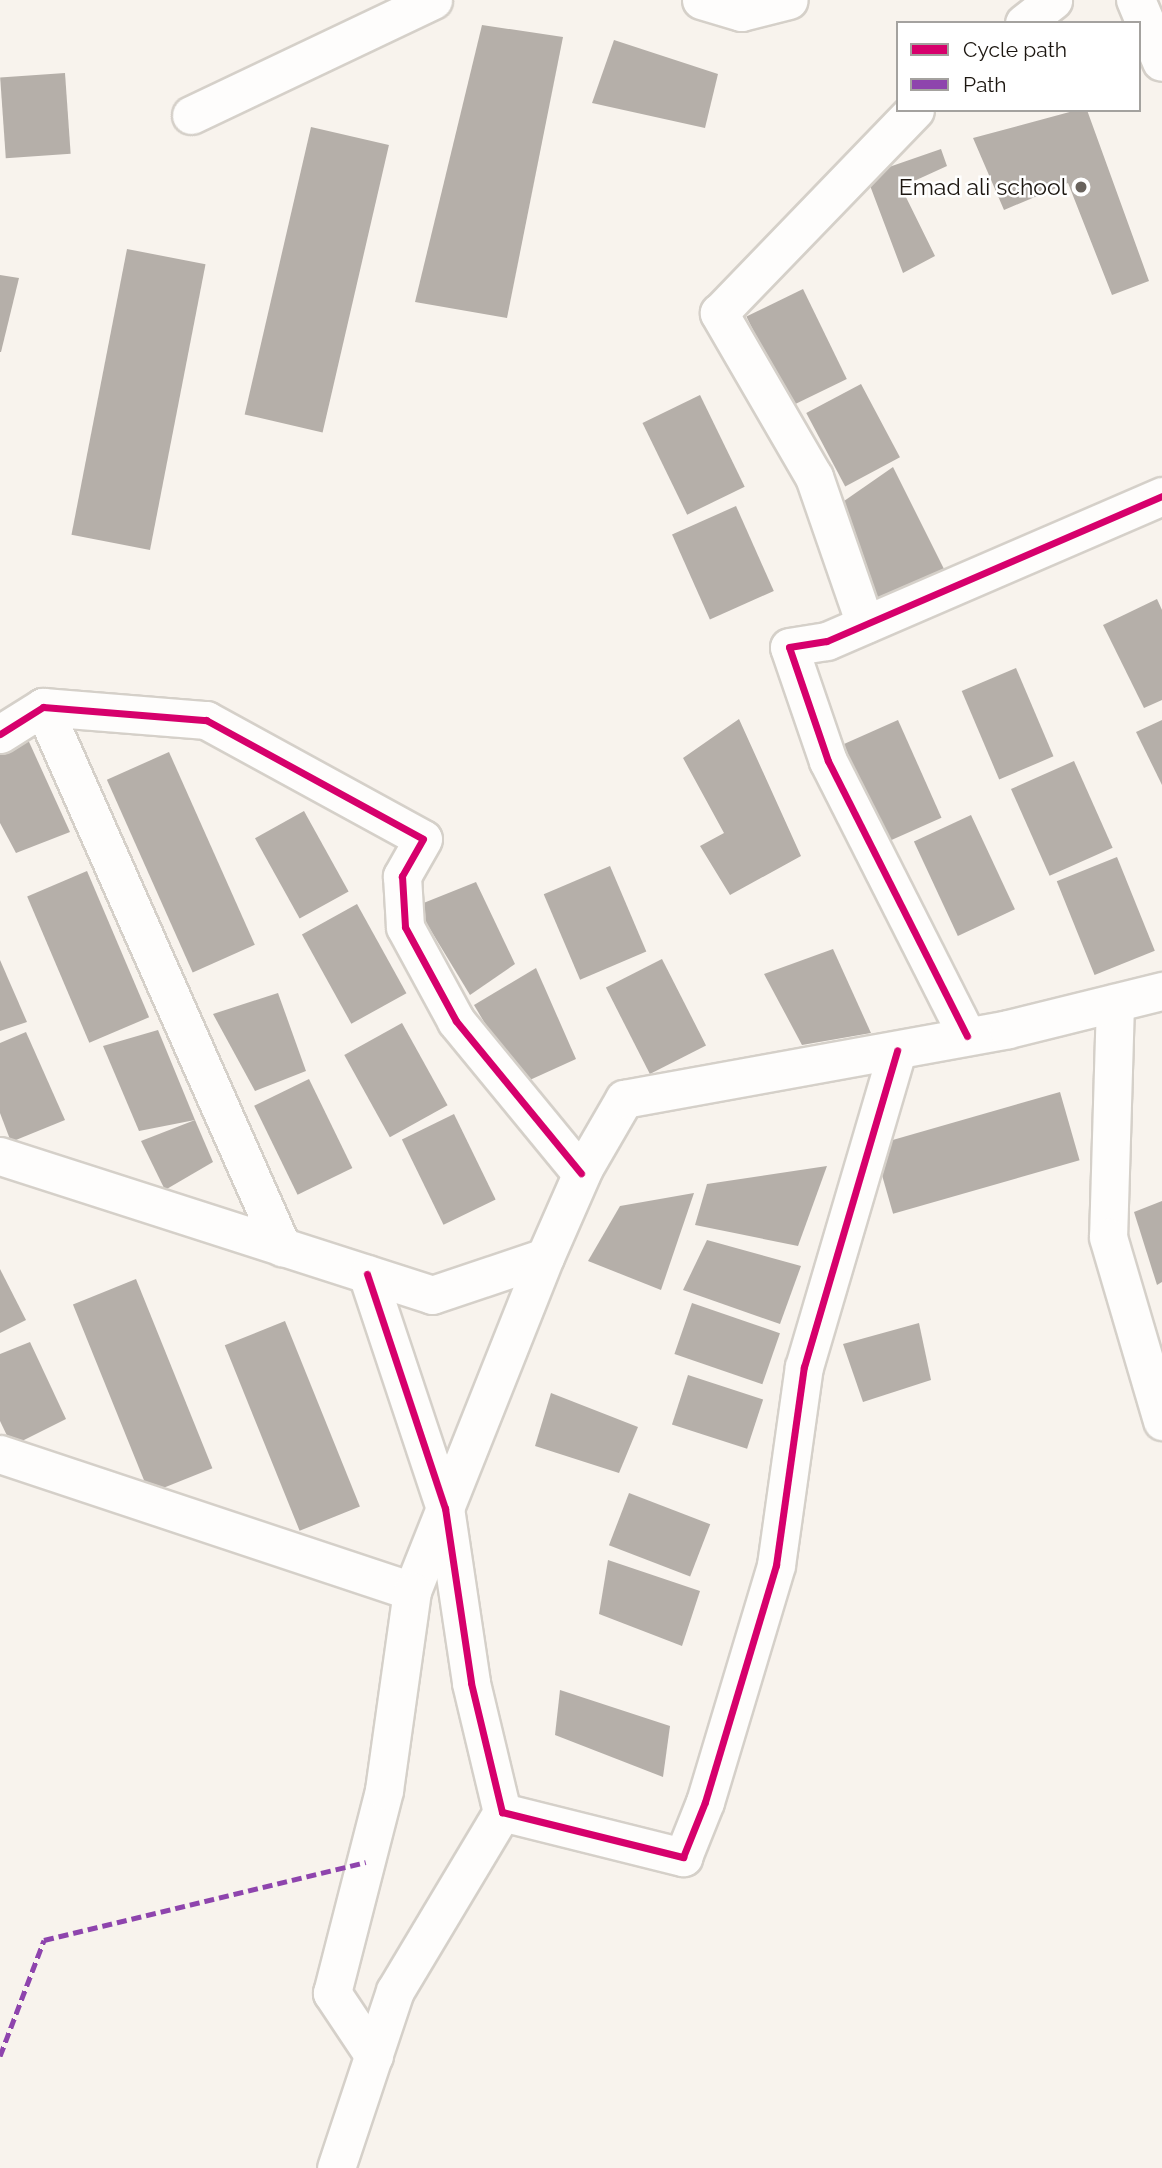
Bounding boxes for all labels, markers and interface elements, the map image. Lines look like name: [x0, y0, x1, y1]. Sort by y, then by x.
legend: [896, 21, 1141, 112]
text: Cycle path: [963, 37, 1067, 62]
text: Path: [963, 72, 1007, 97]
place label: Emad ali school: [899, 173, 1067, 201]
marker: Emad ali school: [1073, 179, 1089, 195]

